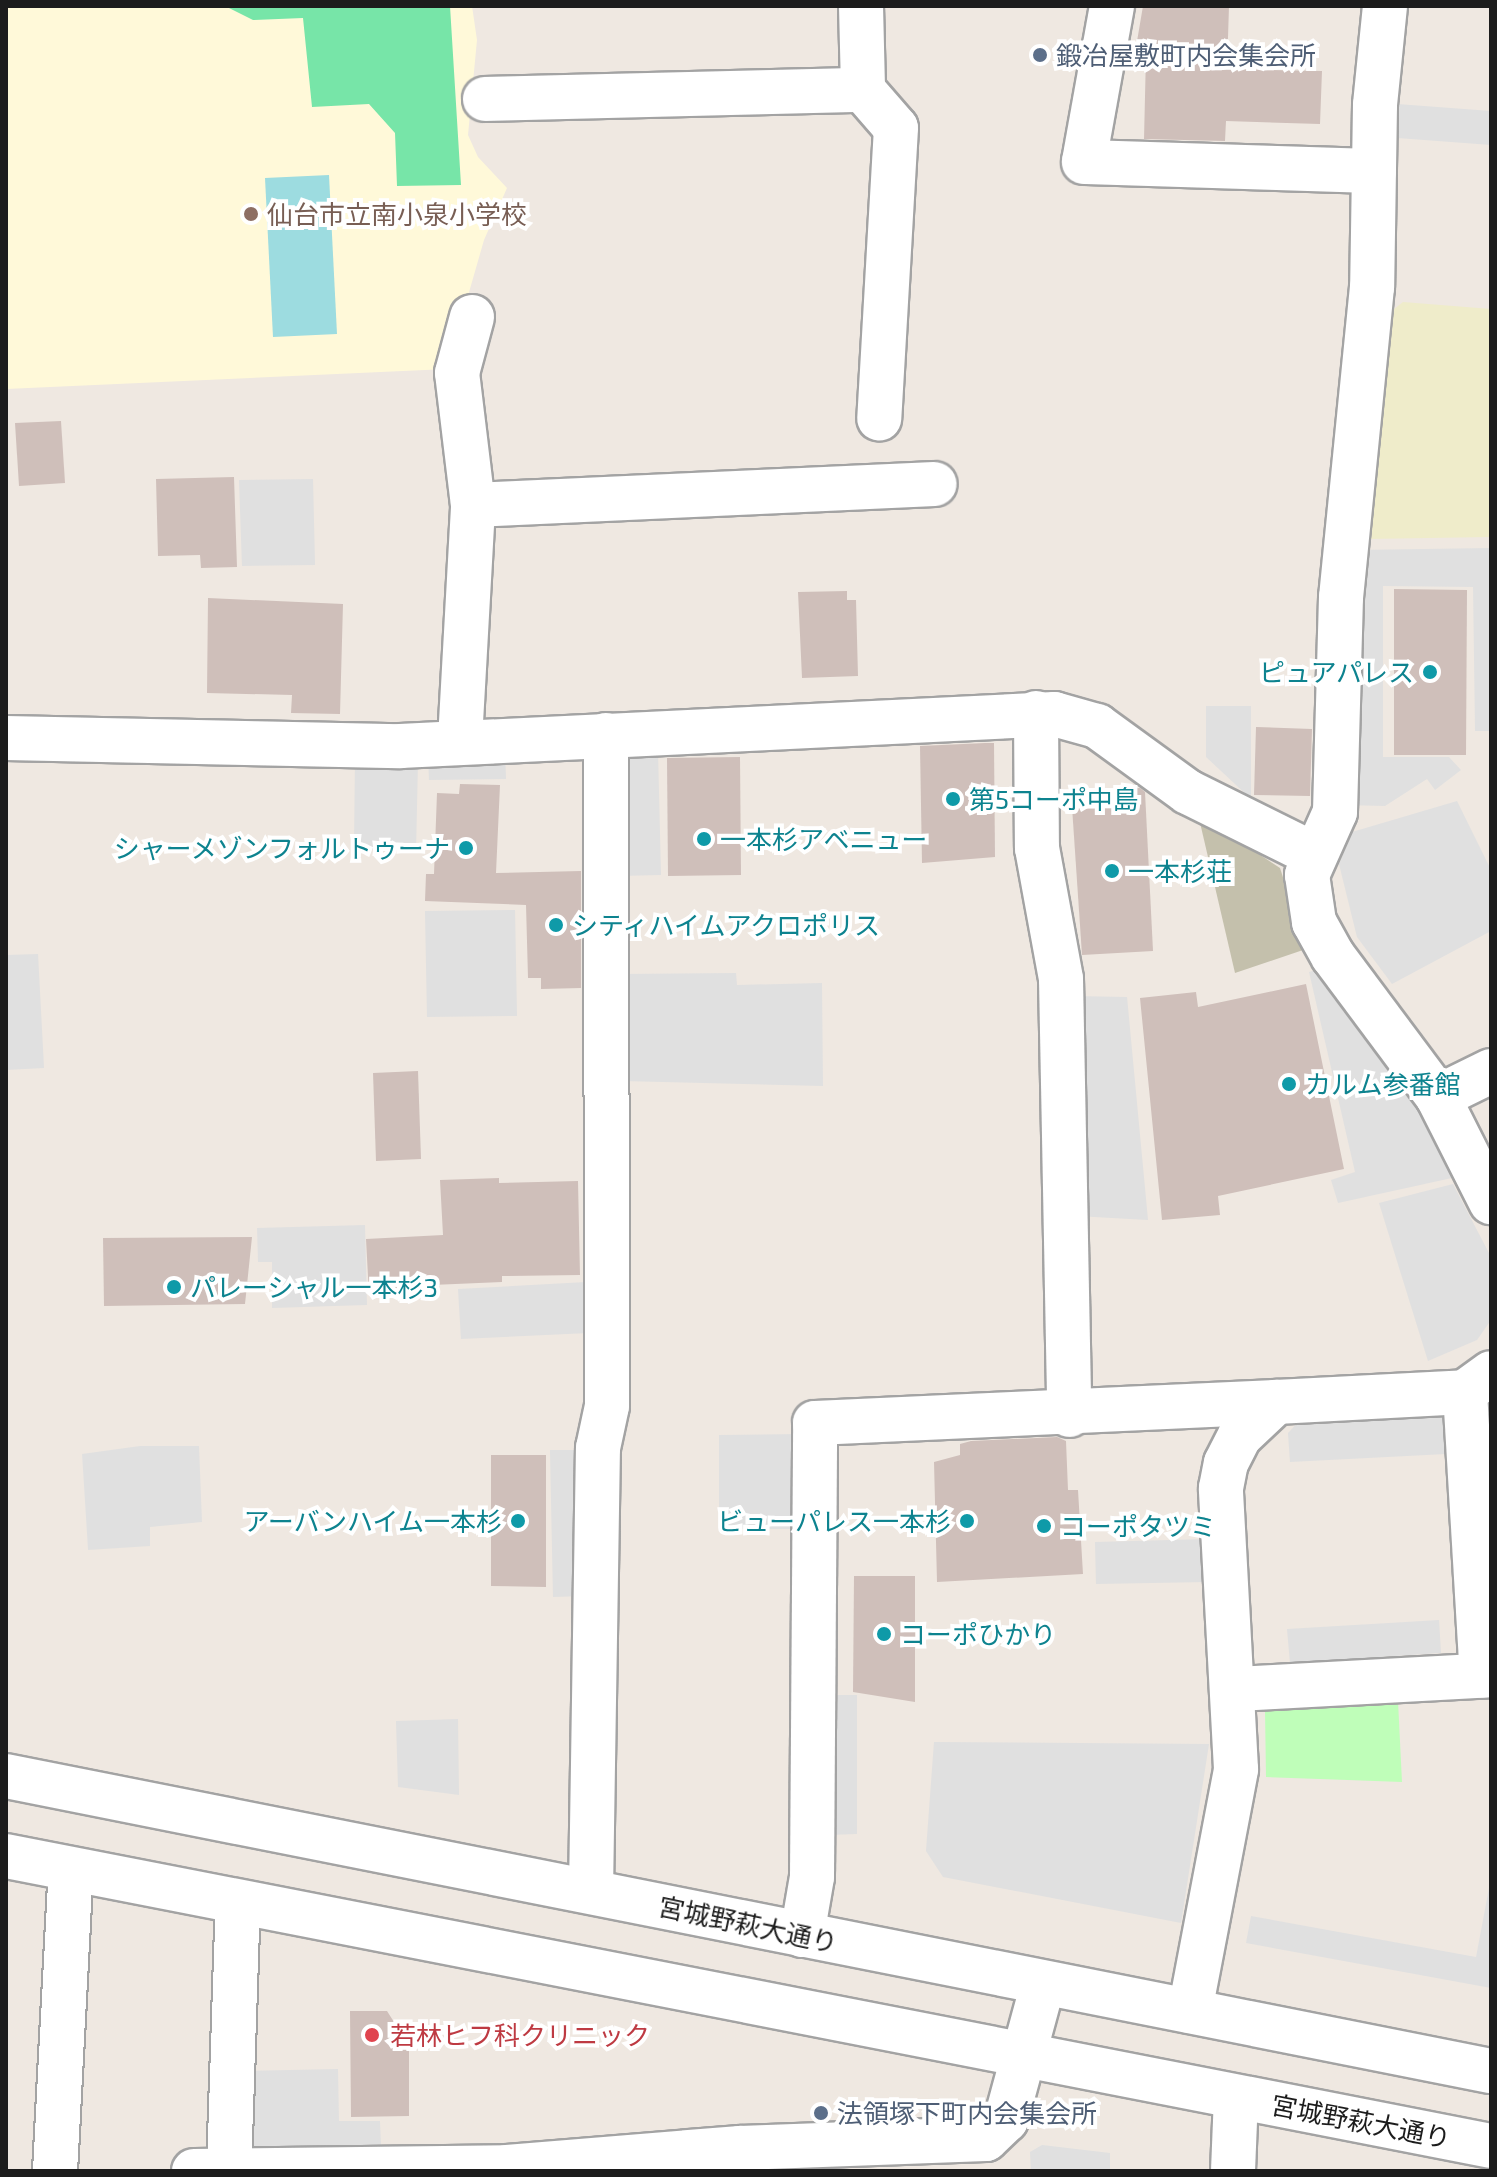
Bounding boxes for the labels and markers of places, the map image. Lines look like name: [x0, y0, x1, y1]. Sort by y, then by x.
place label: 鍛冶屋敷町内会集会所: [1056, 39, 1316, 71]
marker: 鍛冶屋敷町内会集会所: [1031, 46, 1049, 64]
place label: 仙台市立南小泉小学校: [267, 198, 527, 230]
marker: 仙台市立南小泉小学校: [242, 205, 260, 223]
place label: ピュアパレス: [1258, 656, 1414, 688]
marker: ピュアパレス: [1421, 663, 1439, 681]
place label: 第5コーポ中島: [969, 783, 1139, 815]
marker: 第5コーポ中島: [944, 790, 962, 808]
place label: 一本杉アベニュー: [720, 823, 928, 855]
marker: 一本杉アベニュー: [695, 830, 713, 848]
place label: シャーメゾンフォルトゥーナ: [112, 832, 450, 864]
marker: シャーメゾンフォルトゥーナ: [457, 839, 475, 857]
place label: 一本杉荘: [1128, 855, 1232, 887]
marker: 一本杉荘: [1103, 862, 1121, 880]
place label: シティハイムアクロポリス: [572, 909, 884, 941]
marker: シティハイムアクロポリス: [547, 916, 565, 934]
place label: カルム参番館: [1305, 1068, 1461, 1100]
marker: カルム参番館: [1280, 1075, 1298, 1093]
place label: パレーシャル一本杉3: [190, 1271, 438, 1303]
marker: パレーシャル一本杉3: [165, 1278, 183, 1296]
place label: アーバンハイム一本杉: [244, 1505, 502, 1537]
place label: ビューパレス一本杉: [717, 1505, 951, 1537]
place label: コーポタツミ: [1060, 1510, 1216, 1542]
marker: アーバンハイム一本杉: [509, 1512, 527, 1530]
marker: ビューパレス一本杉: [958, 1512, 976, 1530]
marker: コーポタツミ: [1035, 1517, 1053, 1535]
place label: コーポひかり: [900, 1618, 1056, 1650]
marker: コーポひかり: [875, 1625, 893, 1643]
place label: 若林ヒフ科クリニック: [390, 2019, 650, 2051]
marker: 若林ヒフ科クリニック: [361, 2024, 383, 2046]
place label: 法領塚下町内会集会所: [837, 2097, 1097, 2129]
marker: 法領塚下町内会集会所: [812, 2104, 830, 2122]

